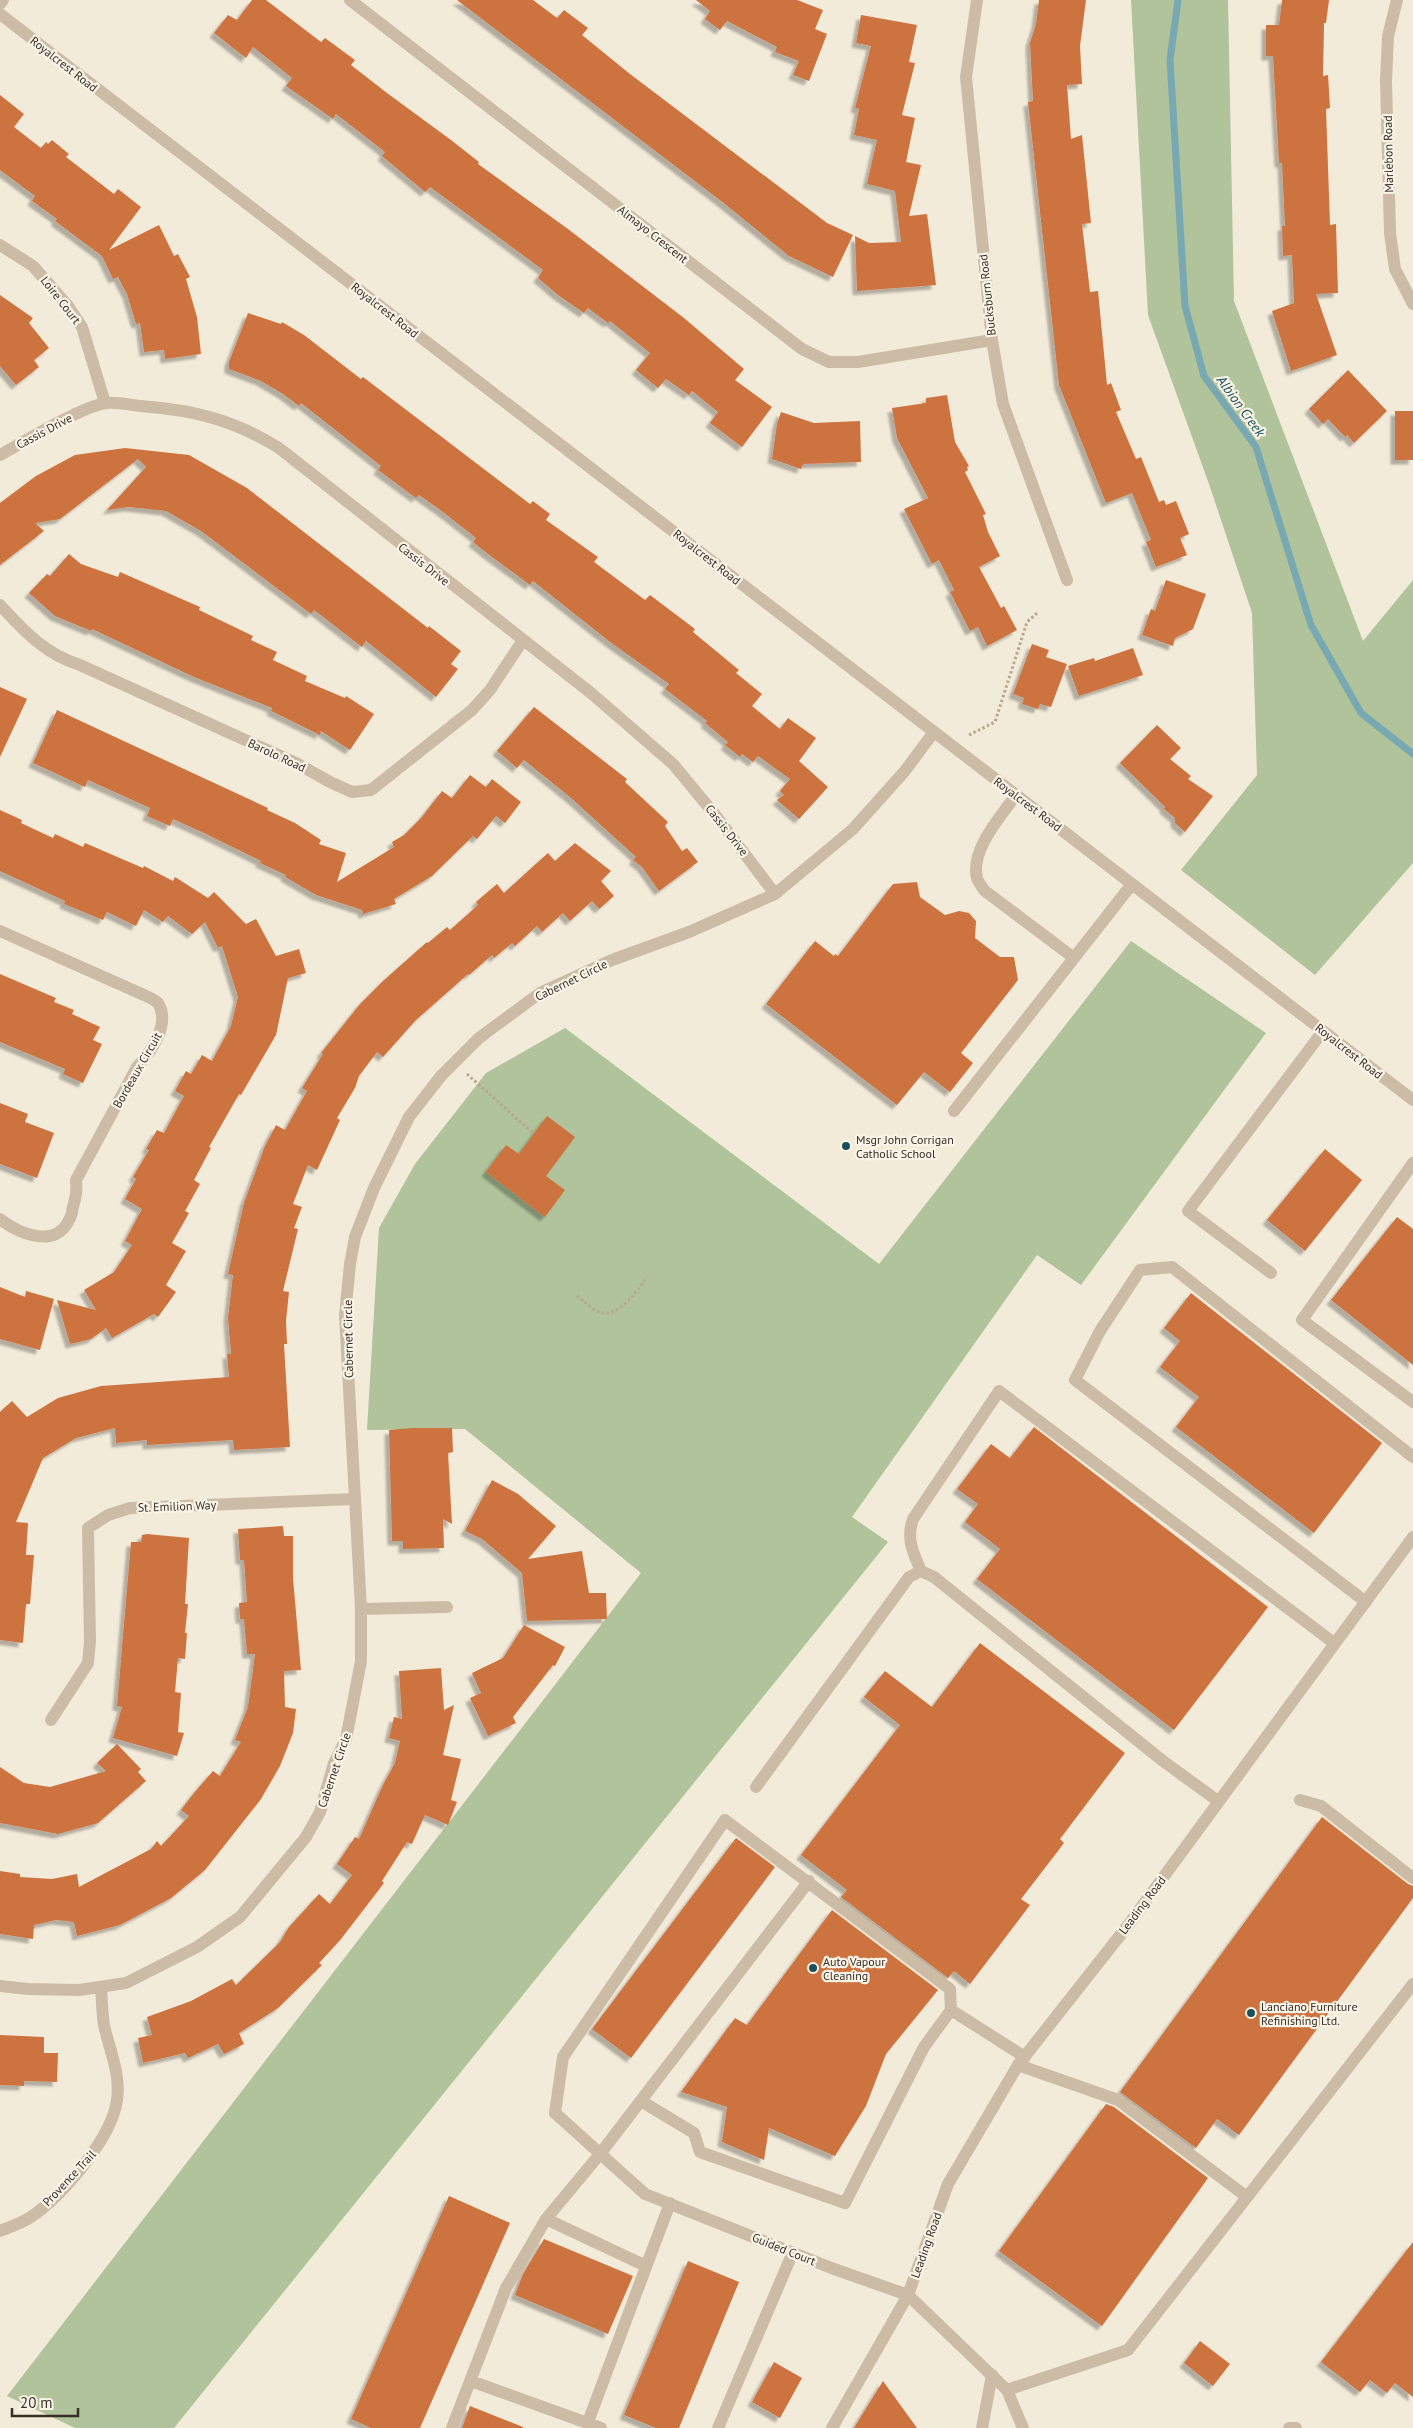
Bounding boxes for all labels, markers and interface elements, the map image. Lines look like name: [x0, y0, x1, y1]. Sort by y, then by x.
street label: Royalcrest Road: [27, 33, 101, 95]
street label: Marlebon Road: [1380, 115, 1396, 193]
street label: Almayo Crescent: [615, 202, 691, 266]
street label: Bucksburn Road: [975, 253, 999, 337]
street label: Loire Court: [38, 273, 84, 327]
street label: Royalcrest Road: [348, 279, 422, 341]
water label: Albion Creek: [1212, 371, 1270, 441]
street label: Cassis Drive: [14, 410, 74, 452]
street label: Royalcrest Road: [670, 526, 744, 588]
street label: Cassis Drive: [395, 539, 453, 589]
street label: Barolo Road: [246, 735, 308, 775]
street label: Royalcrest Road: [991, 774, 1065, 834]
street label: Cassis Drive: [702, 801, 752, 859]
street label: Cabernet Circle: [532, 956, 610, 1004]
street label: Royalcrest Road: [1312, 1020, 1386, 1082]
street label: Bordeaux Circuit: [109, 1030, 165, 1110]
place label: Msgr John Corrigan Catholic School: [856, 1132, 954, 1161]
marker: Msgr John Corrigan Catholic School: [840, 1140, 852, 1152]
street label: Cabernet Circle: [340, 1300, 356, 1378]
street label: St. Emilion Way: [137, 1497, 217, 1515]
street label: Cabernet Circle: [314, 1731, 354, 1809]
street label: Leading Road: [1115, 1873, 1169, 1937]
place label: Auto Vapour Cleaning: [823, 1954, 885, 1983]
marker: Auto Vapour Cleaning: [807, 1962, 819, 1974]
place label: Lanciano Furniture Refinishing Ltd.: [1261, 1999, 1358, 2028]
marker: Lanciano Furniture Refinishing Ltd.: [1245, 2007, 1257, 2019]
street label: Provence Trail: [39, 2146, 99, 2209]
street label: Leading Road: [907, 2210, 945, 2280]
street label: Guided Court: [750, 2229, 818, 2269]
scale bar: [12, 2386, 79, 2418]
text: 20 m: [20, 2393, 53, 2412]

